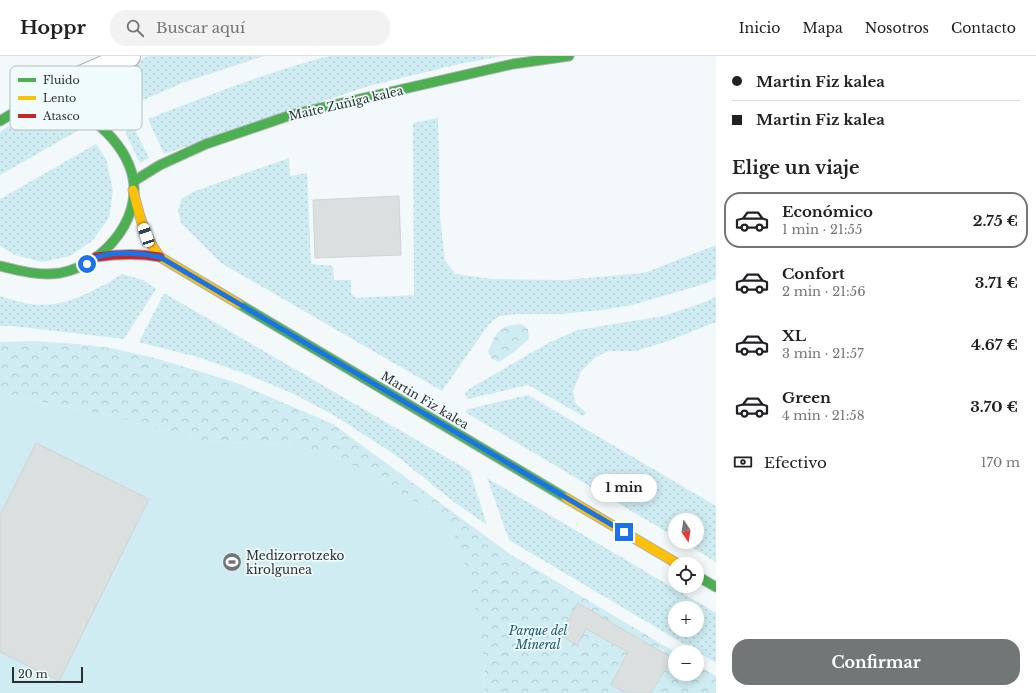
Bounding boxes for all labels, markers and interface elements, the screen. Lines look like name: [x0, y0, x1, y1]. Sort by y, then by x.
search box: [110, 10, 390, 46]
text: Hoppr: [20, 16, 86, 39]
icon: search: [124, 17, 146, 39]
text: Buscar aquí: [156, 18, 245, 37]
text: Inicio: [739, 19, 780, 37]
text: Mapa: [802, 19, 843, 37]
text: Nosotros: [865, 19, 929, 37]
text: Contacto: [951, 19, 1016, 37]
legend: [10, 66, 142, 130]
text: Martin Fiz kalea: [756, 72, 885, 91]
text: Fluido: [43, 73, 80, 87]
street label: Maite Zuñiga kalea: [287, 82, 405, 123]
text: Lento: [43, 91, 76, 105]
text: Atasco: [42, 109, 80, 123]
text: Martin Fiz kalea: [756, 110, 885, 129]
text: Elige un viaje: [732, 157, 859, 179]
icon: car: [734, 202, 770, 238]
text: Económico: [782, 202, 873, 221]
text: 2.75 €: [973, 211, 1018, 230]
text: 1 min · 21:55: [782, 221, 862, 238]
car: [136, 222, 156, 248]
route start: [78, 255, 96, 273]
icon: car: [734, 264, 770, 300]
text: Confort: [782, 264, 845, 283]
text: 3.71 €: [975, 273, 1018, 292]
text: 2 min · 21:56: [782, 283, 866, 300]
icon: car: [734, 326, 770, 362]
text: XL: [782, 326, 806, 345]
text: 4.67 €: [971, 335, 1018, 354]
text: 3 min · 21:57: [782, 345, 864, 362]
street label: Martin Fiz kalea: [378, 368, 472, 432]
icon: car: [734, 388, 770, 424]
text: Green: [782, 388, 831, 407]
text: 3.70 €: [970, 397, 1018, 416]
text: 4 min · 21:58: [782, 407, 865, 424]
icon: cash: [732, 451, 754, 473]
text: Efectivo: [764, 453, 827, 472]
text: 170 m: [981, 454, 1020, 471]
callout: 1 min: [591, 474, 657, 502]
text: 1 min: [605, 479, 643, 496]
north arrow: [668, 513, 704, 549]
map controls: [668, 513, 704, 681]
route end: [615, 523, 633, 541]
place label: Medizorrotzeko kirolgunea: [246, 548, 345, 577]
sports icon: Medizorrotzeko kirolgunea: [221, 551, 243, 573]
button: locate: [668, 557, 704, 593]
button: +: [668, 601, 704, 637]
park label: Parque del Mineral: [508, 623, 568, 652]
button: Confirmar: [732, 639, 1020, 685]
button: −: [668, 645, 704, 681]
scale bar: [12, 665, 83, 684]
text: 20 m: [18, 667, 48, 681]

